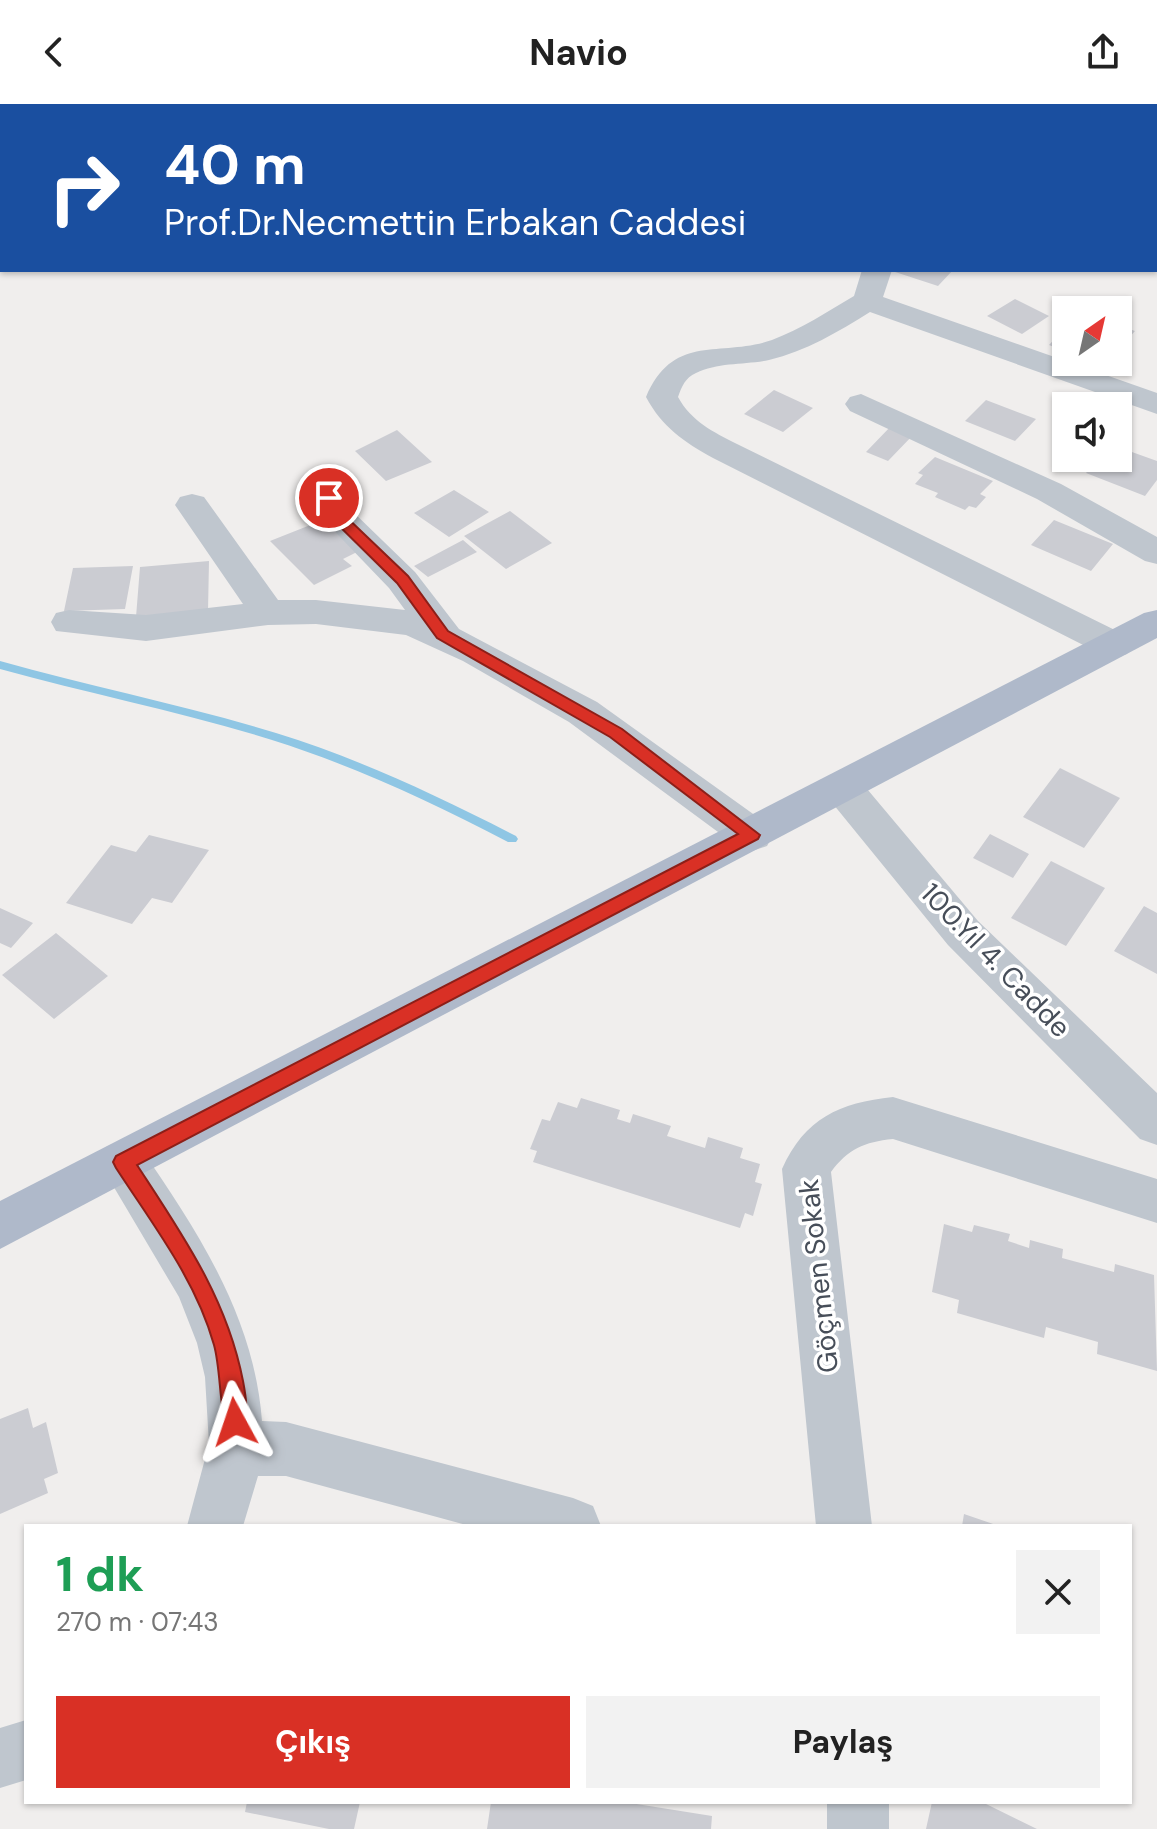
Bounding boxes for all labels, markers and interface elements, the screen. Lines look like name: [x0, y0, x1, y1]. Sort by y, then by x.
text: Navio: [529, 29, 628, 76]
icon: back: [32, 30, 76, 74]
icon: share: [1081, 30, 1125, 74]
text: 40 m: [164, 128, 306, 201]
icon: right: [32, 136, 136, 240]
text: Prof.Dr.Necmettin Erbakan Caddesi: [164, 199, 746, 246]
north arrow: [1052, 296, 1132, 376]
map controls: [1052, 296, 1132, 472]
button: sound: [1052, 392, 1132, 472]
pin: [295, 464, 363, 532]
icon: arrive: [307, 476, 351, 520]
street label: 100.Yıl 4. Cadde: [913, 875, 1079, 1045]
street label: Göçmen Sokak: [790, 1177, 847, 1375]
position arrow: [193, 1380, 277, 1464]
text: 1 dk: [56, 1543, 144, 1606]
button: close: [1016, 1550, 1100, 1634]
text: 270 m · 07:43: [56, 1605, 219, 1639]
button: Çıkış: [56, 1696, 570, 1788]
button: Paylaş: [586, 1696, 1100, 1788]

